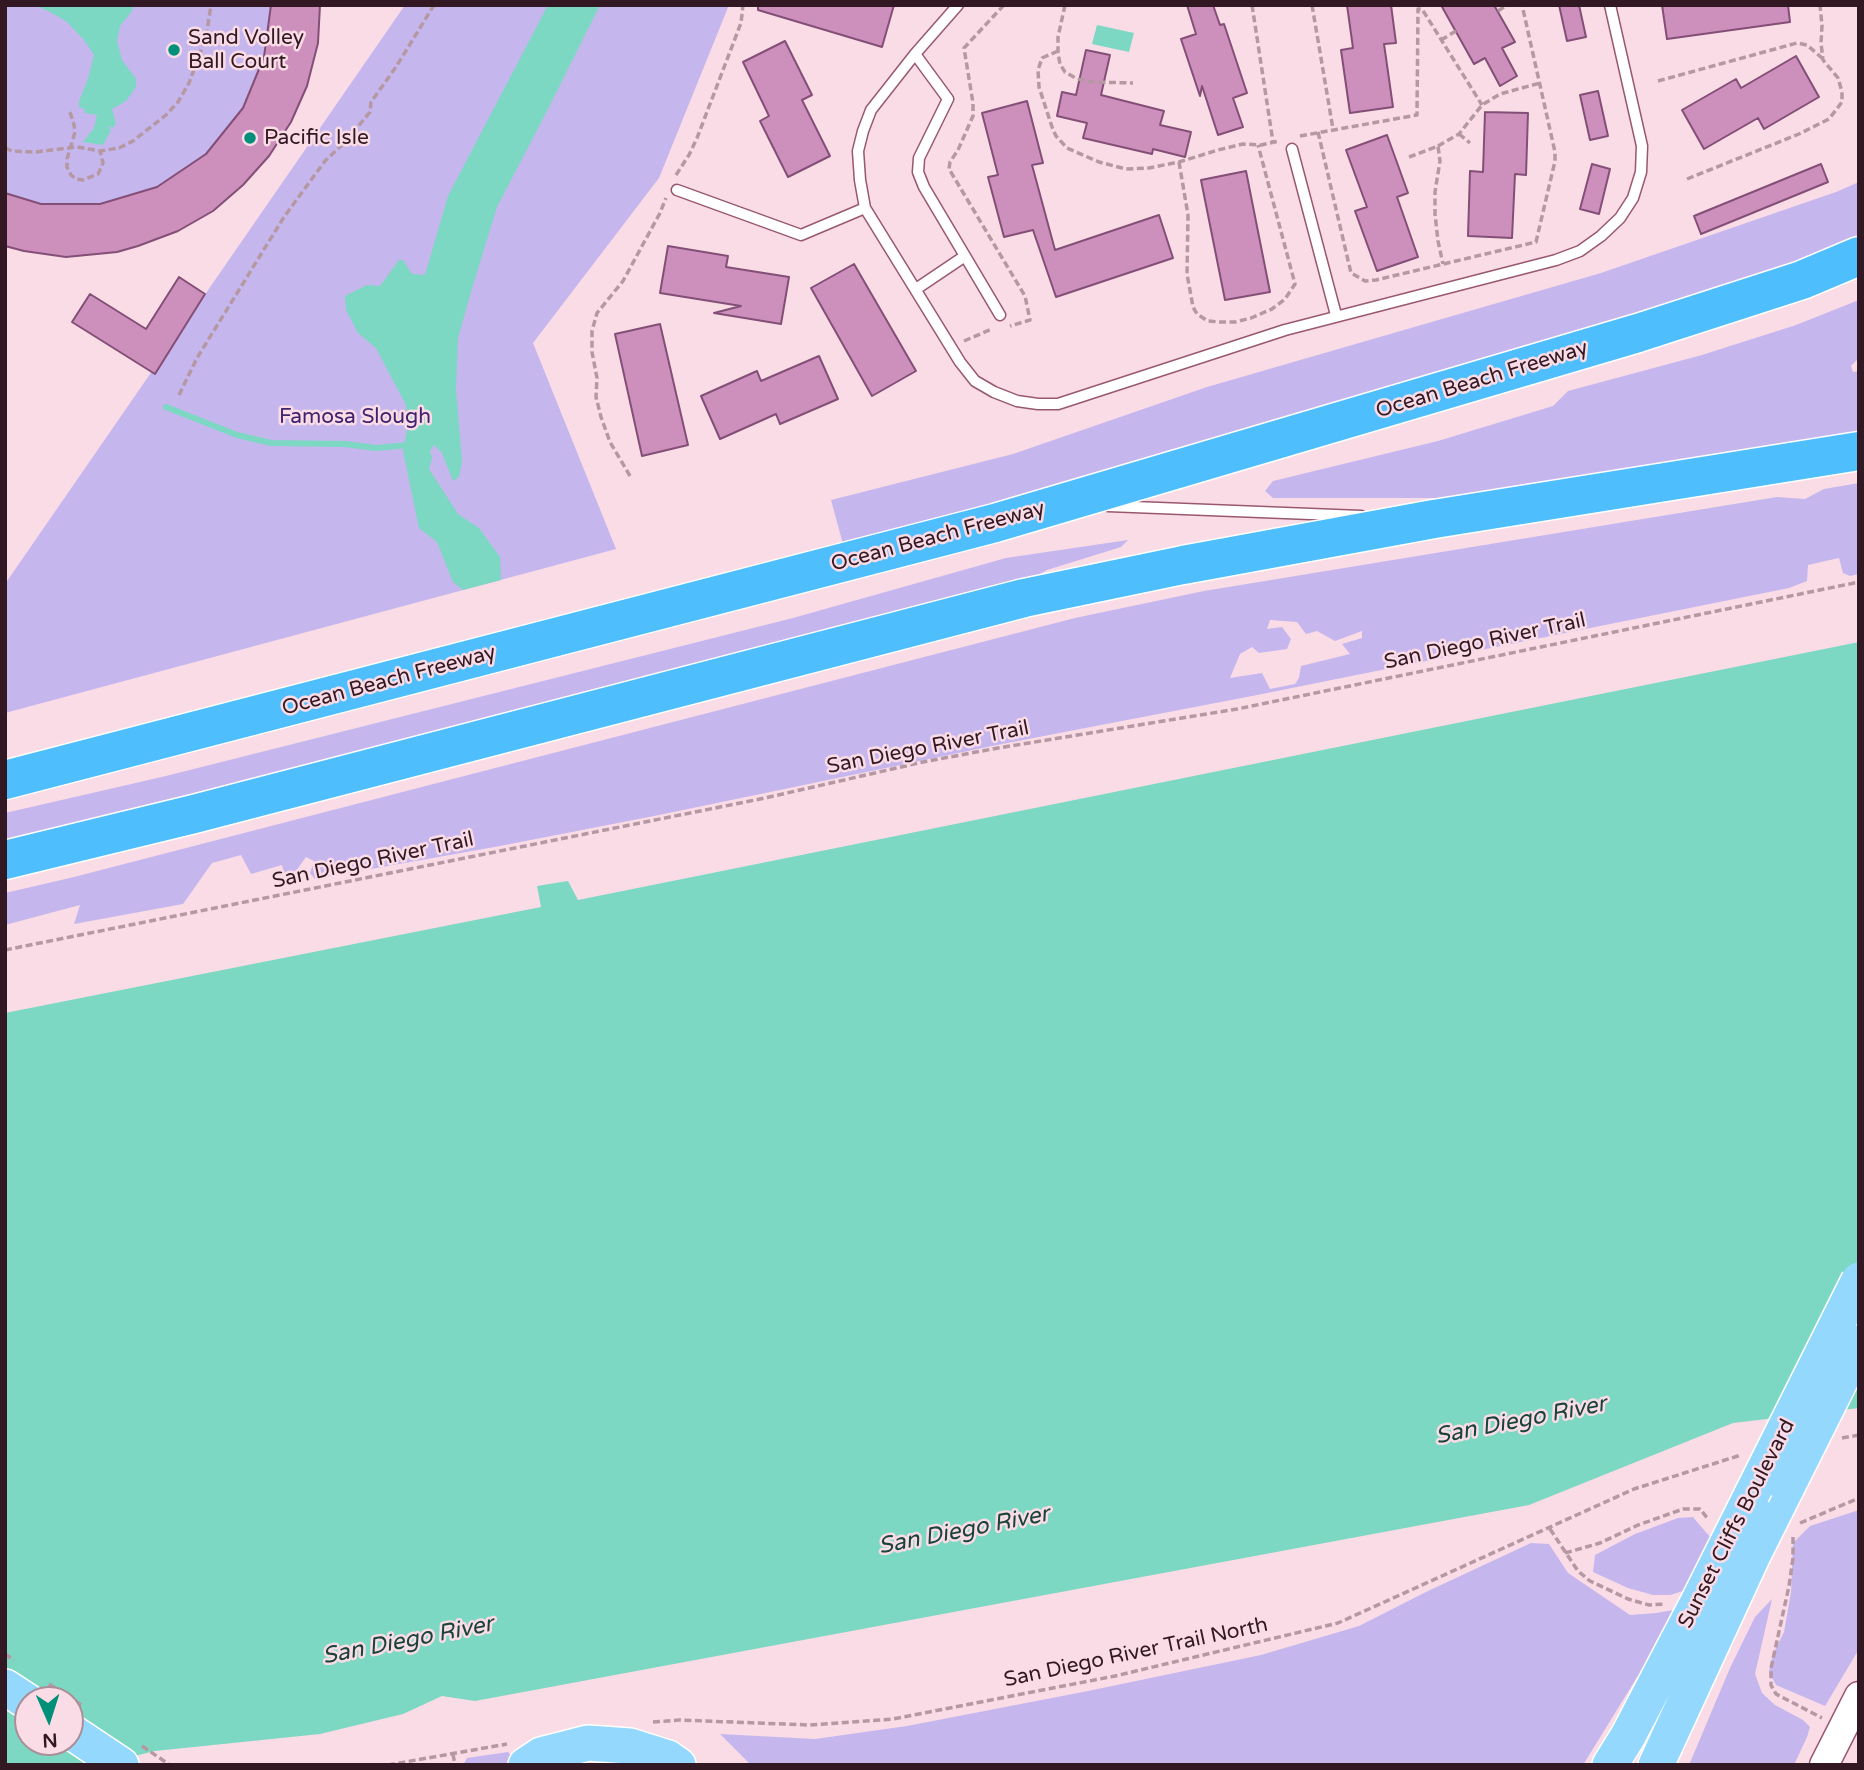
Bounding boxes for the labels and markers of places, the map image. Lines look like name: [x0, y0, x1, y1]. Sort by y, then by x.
place label: Sand Volley Ball Court: [188, 25, 304, 75]
marker: Sand Volley Ball Court: [166, 42, 182, 58]
place label: Pacific Isle: [264, 125, 369, 151]
marker: Pacific Isle: [242, 130, 258, 146]

